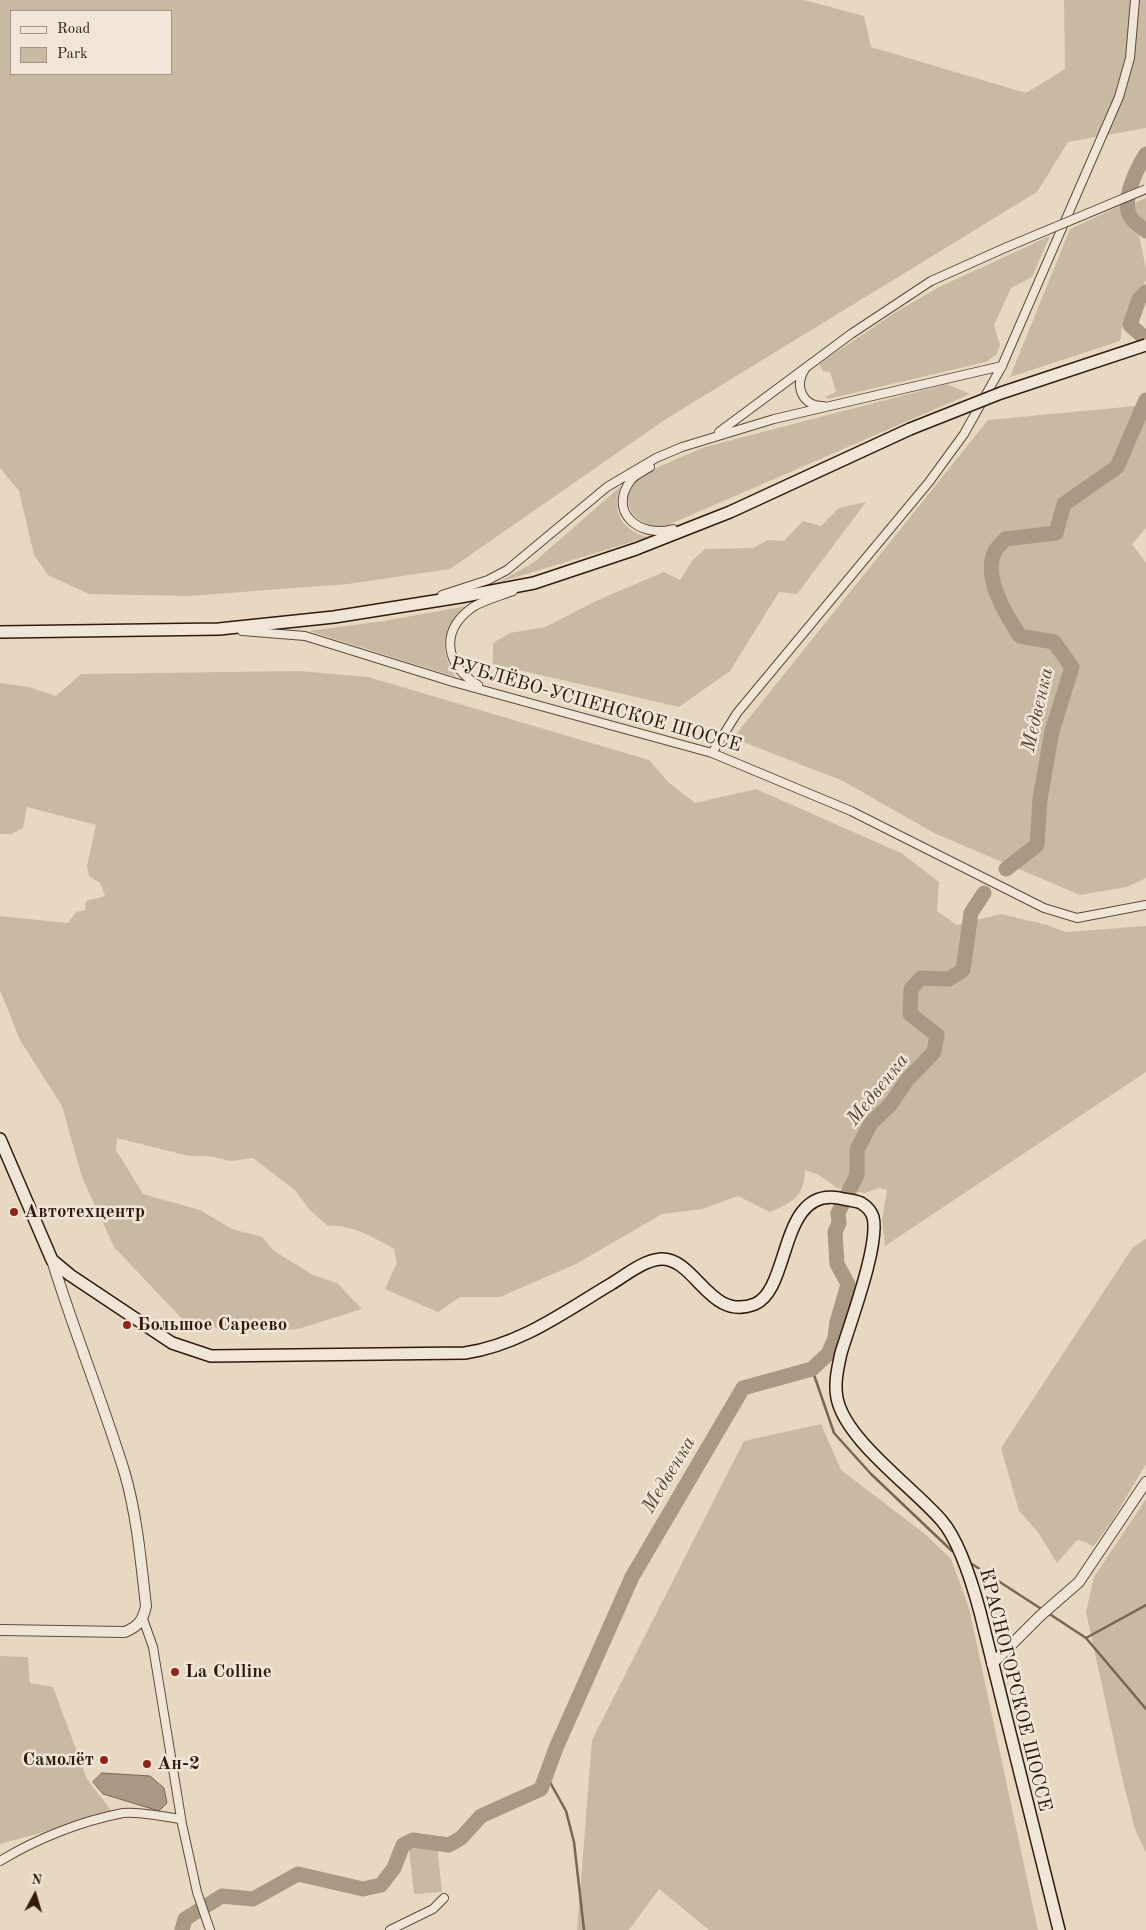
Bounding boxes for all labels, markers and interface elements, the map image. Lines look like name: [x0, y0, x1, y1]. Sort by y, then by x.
legend: [10, 10, 172, 75]
text: Road: [57, 22, 90, 37]
text: Park: [57, 47, 88, 62]
street label: РУБЛЁВО-УСПЕНСКОЕ ШОССЕ: [448, 652, 744, 758]
water label: Медвенка: [1017, 666, 1059, 754]
water label: Медвенка: [842, 1049, 914, 1131]
place label: Автотехцентр: [24, 1201, 145, 1223]
marker: Автотехцентр: [8, 1206, 20, 1218]
place label: Большое Сареево: [137, 1314, 287, 1336]
marker: Большое Сареево: [121, 1319, 133, 1331]
water label: Медвенка: [637, 1432, 701, 1518]
street label: КРАСНОГОРСКОЕ ШОССЕ: [974, 1566, 1056, 1814]
place label: La Colline: [185, 1661, 272, 1683]
marker: La Colline: [169, 1666, 181, 1678]
place label: Самолёт: [23, 1749, 94, 1771]
place label: Ан-2: [157, 1753, 200, 1775]
marker: Самолёт: [98, 1754, 110, 1766]
marker: Ан-2: [141, 1758, 153, 1770]
north arrow: [10, 1870, 60, 1920]
text: N: [31, 1873, 43, 1888]

